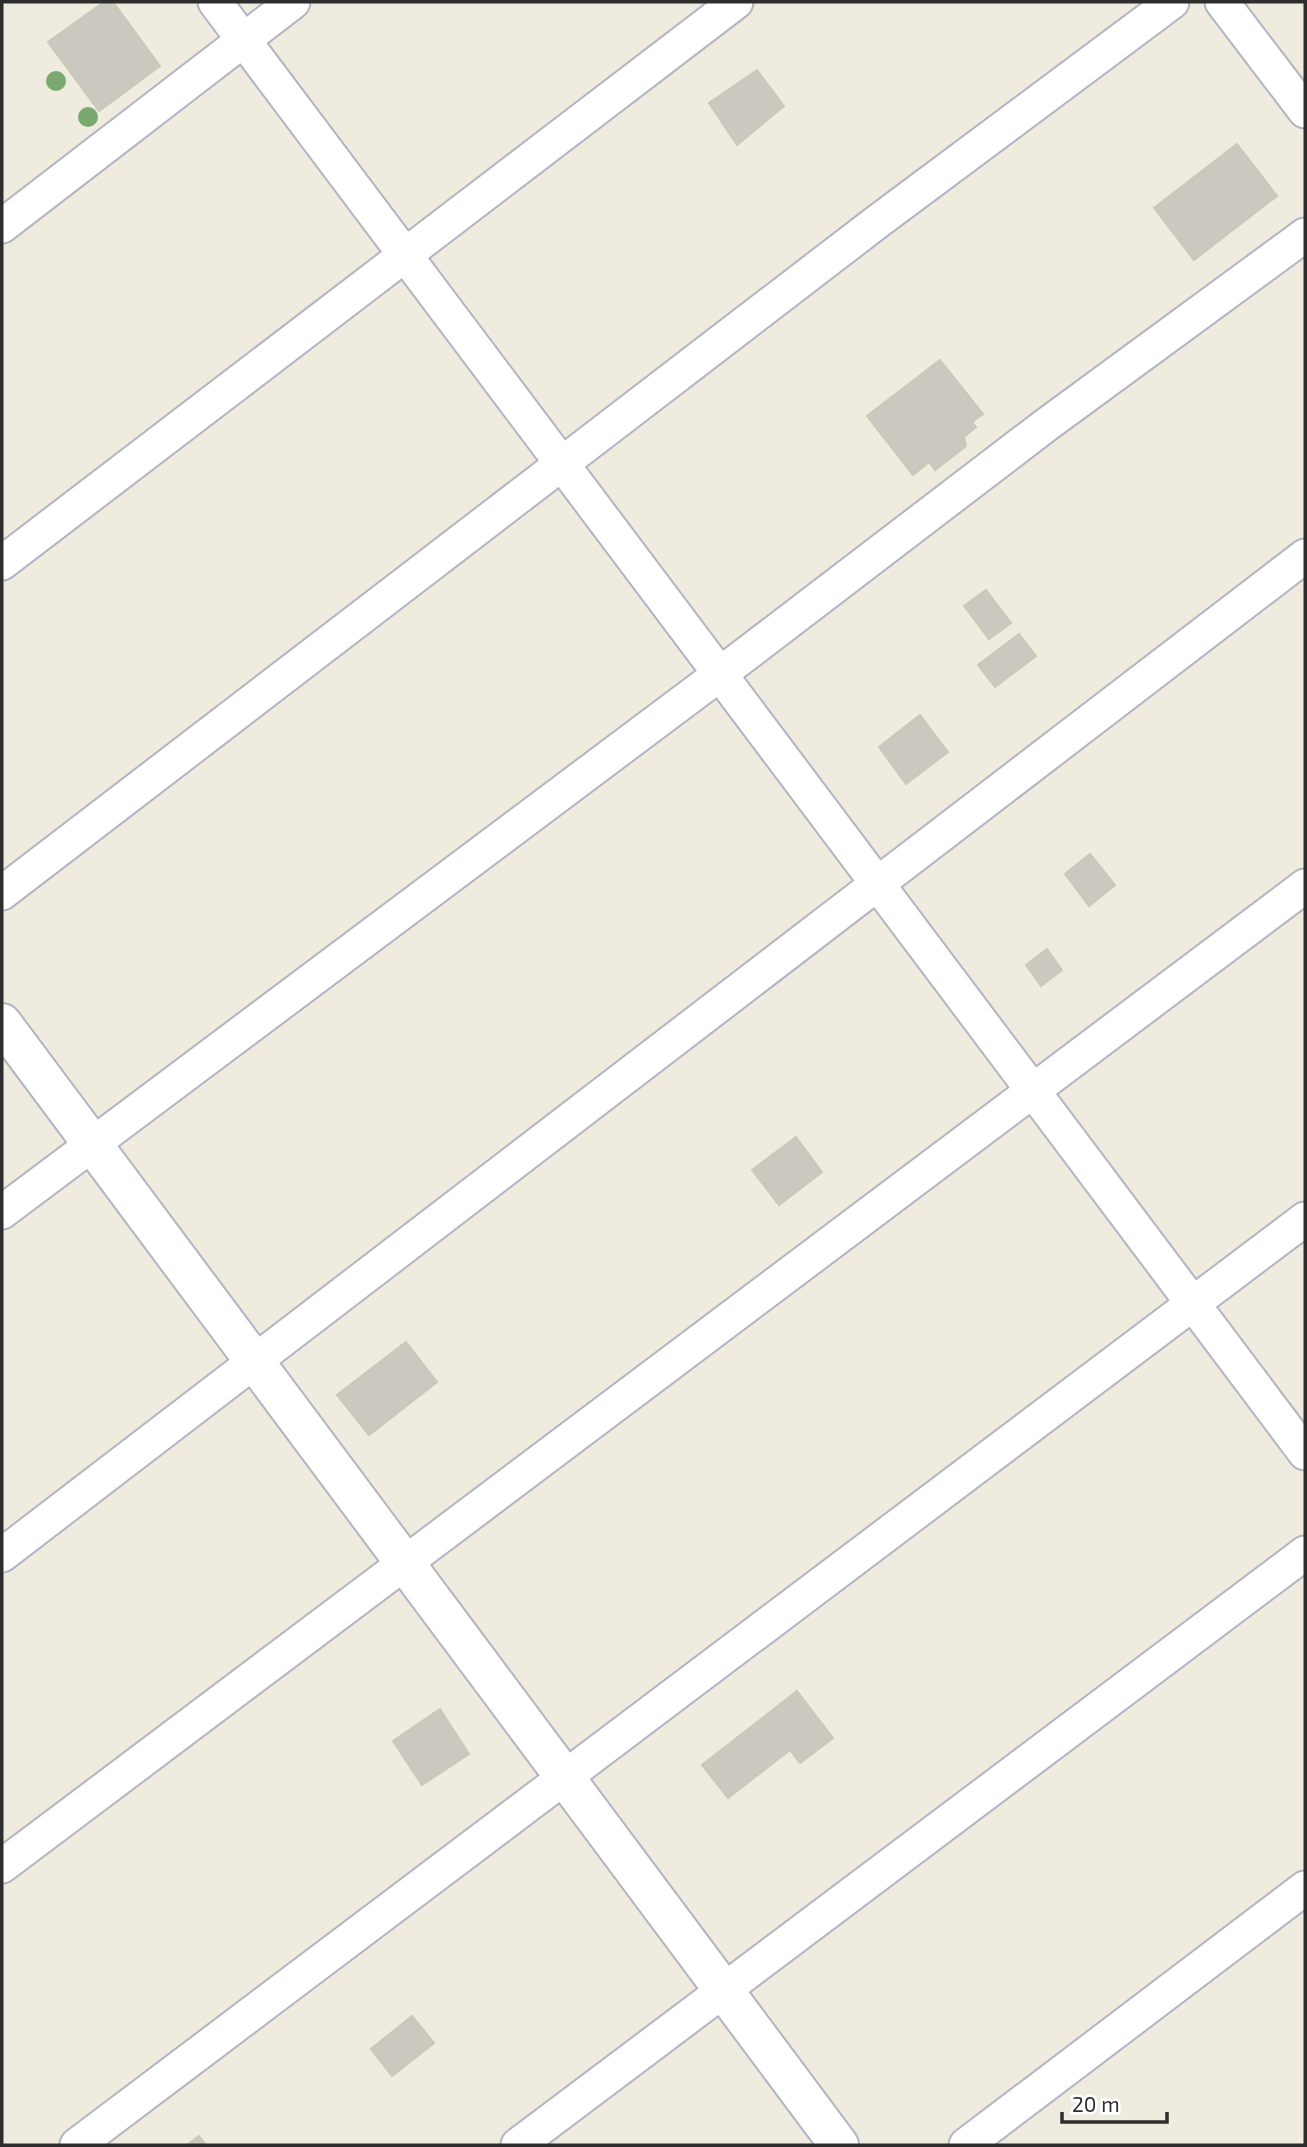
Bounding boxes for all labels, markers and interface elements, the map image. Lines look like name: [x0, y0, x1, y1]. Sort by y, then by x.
scale bar: [1062, 2080, 1167, 2124]
text: 20 m: [1072, 2091, 1120, 2116]

